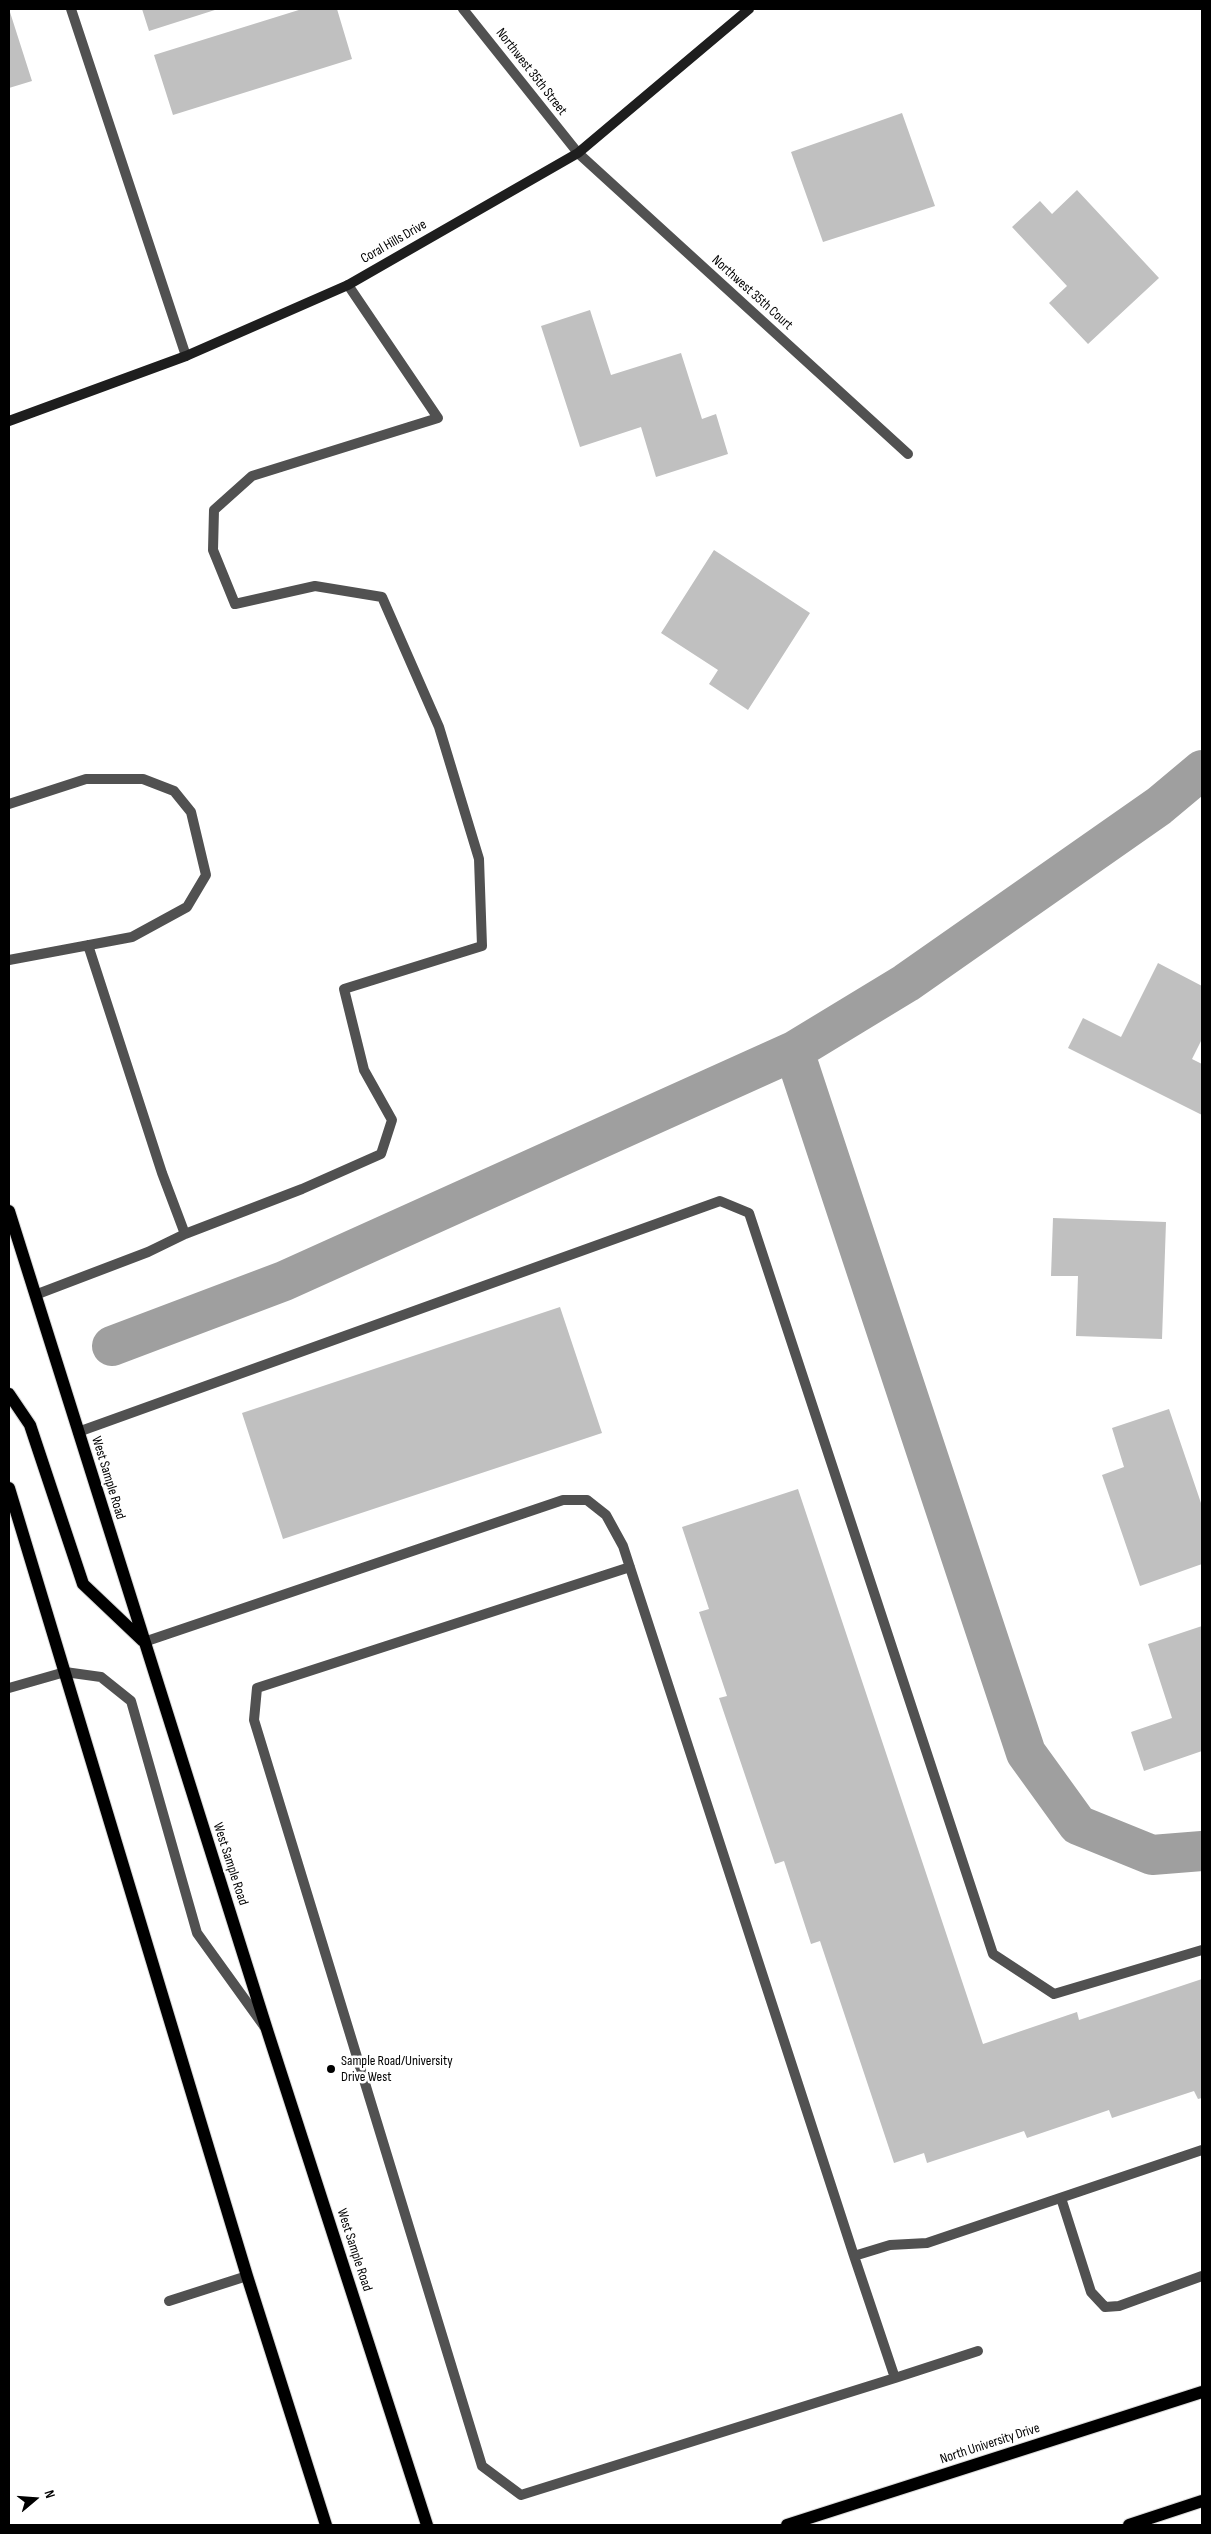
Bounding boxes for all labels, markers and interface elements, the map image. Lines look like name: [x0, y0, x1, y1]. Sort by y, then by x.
street label: Northwest 35th Street: [492, 25, 570, 119]
street label: Coral Hills Drive: [358, 216, 430, 268]
street label: Northwest 35th Court: [708, 252, 796, 334]
street label: West Sample Road: [87, 1434, 129, 1522]
street label: West Sample Road: [209, 1821, 251, 1907]
place label: Sample Road/University Drive West: [341, 2053, 453, 2086]
marker: Sample Road/University Drive West: [325, 2063, 337, 2075]
street label: West Sample Road: [333, 2207, 375, 2293]
street label: North University Drive: [938, 2420, 1042, 2468]
north arrow: [10, 2474, 60, 2524]
text: N: [40, 2488, 59, 2500]

